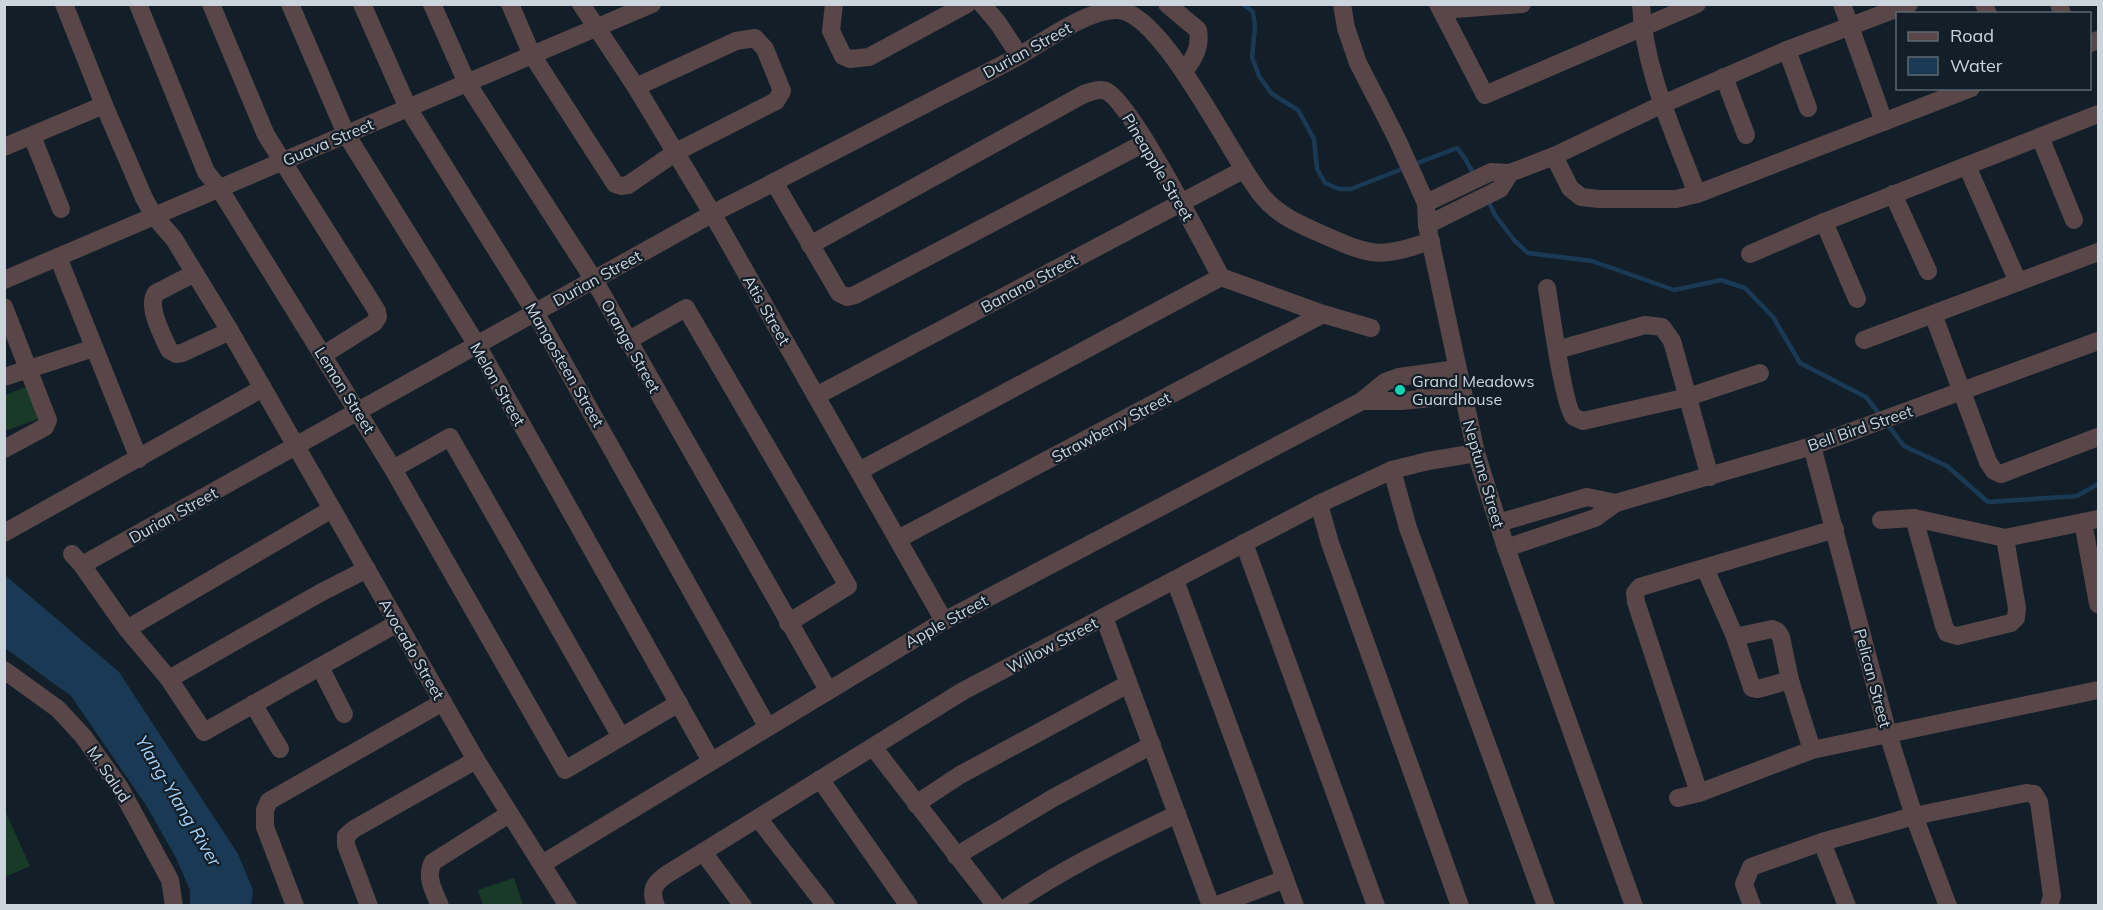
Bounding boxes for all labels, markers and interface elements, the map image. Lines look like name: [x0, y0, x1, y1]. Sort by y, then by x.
legend: [1896, 12, 2091, 90]
street label: Durian Street: [979, 17, 1075, 83]
text: Road: [1950, 24, 1994, 47]
text: Water: [1950, 54, 2003, 77]
street label: Pineapple Street: [1118, 110, 1198, 225]
street label: Guava Street: [280, 114, 377, 170]
street label: Durian Street: [549, 245, 645, 311]
street label: Banana Street: [977, 249, 1081, 317]
street label: Atis Street: [739, 272, 795, 349]
street label: Orange Street: [597, 296, 665, 397]
street label: Mangosteen Street: [521, 299, 609, 431]
street label: Melon Street: [466, 339, 530, 430]
street label: Lemon Street: [310, 343, 380, 437]
place label: Grand Meadows Guardhouse: [1412, 371, 1535, 409]
marker: Grand Meadows Guardhouse: [1393, 383, 1407, 397]
street label: Strawberry Street: [1048, 387, 1174, 467]
street label: Bell Bird Street: [1805, 401, 1916, 455]
street label: Neptune Street: [1459, 418, 1509, 531]
street label: Durian Street: [125, 482, 221, 548]
street label: Apple Street: [901, 590, 991, 652]
street label: Avocado Street: [375, 595, 449, 703]
street label: Willow Street: [1003, 612, 1101, 677]
street label: Pelican Street: [1850, 626, 1896, 730]
water label: Ylang-Ylang River: [130, 731, 227, 872]
street label: M. Salud: [83, 742, 135, 806]

